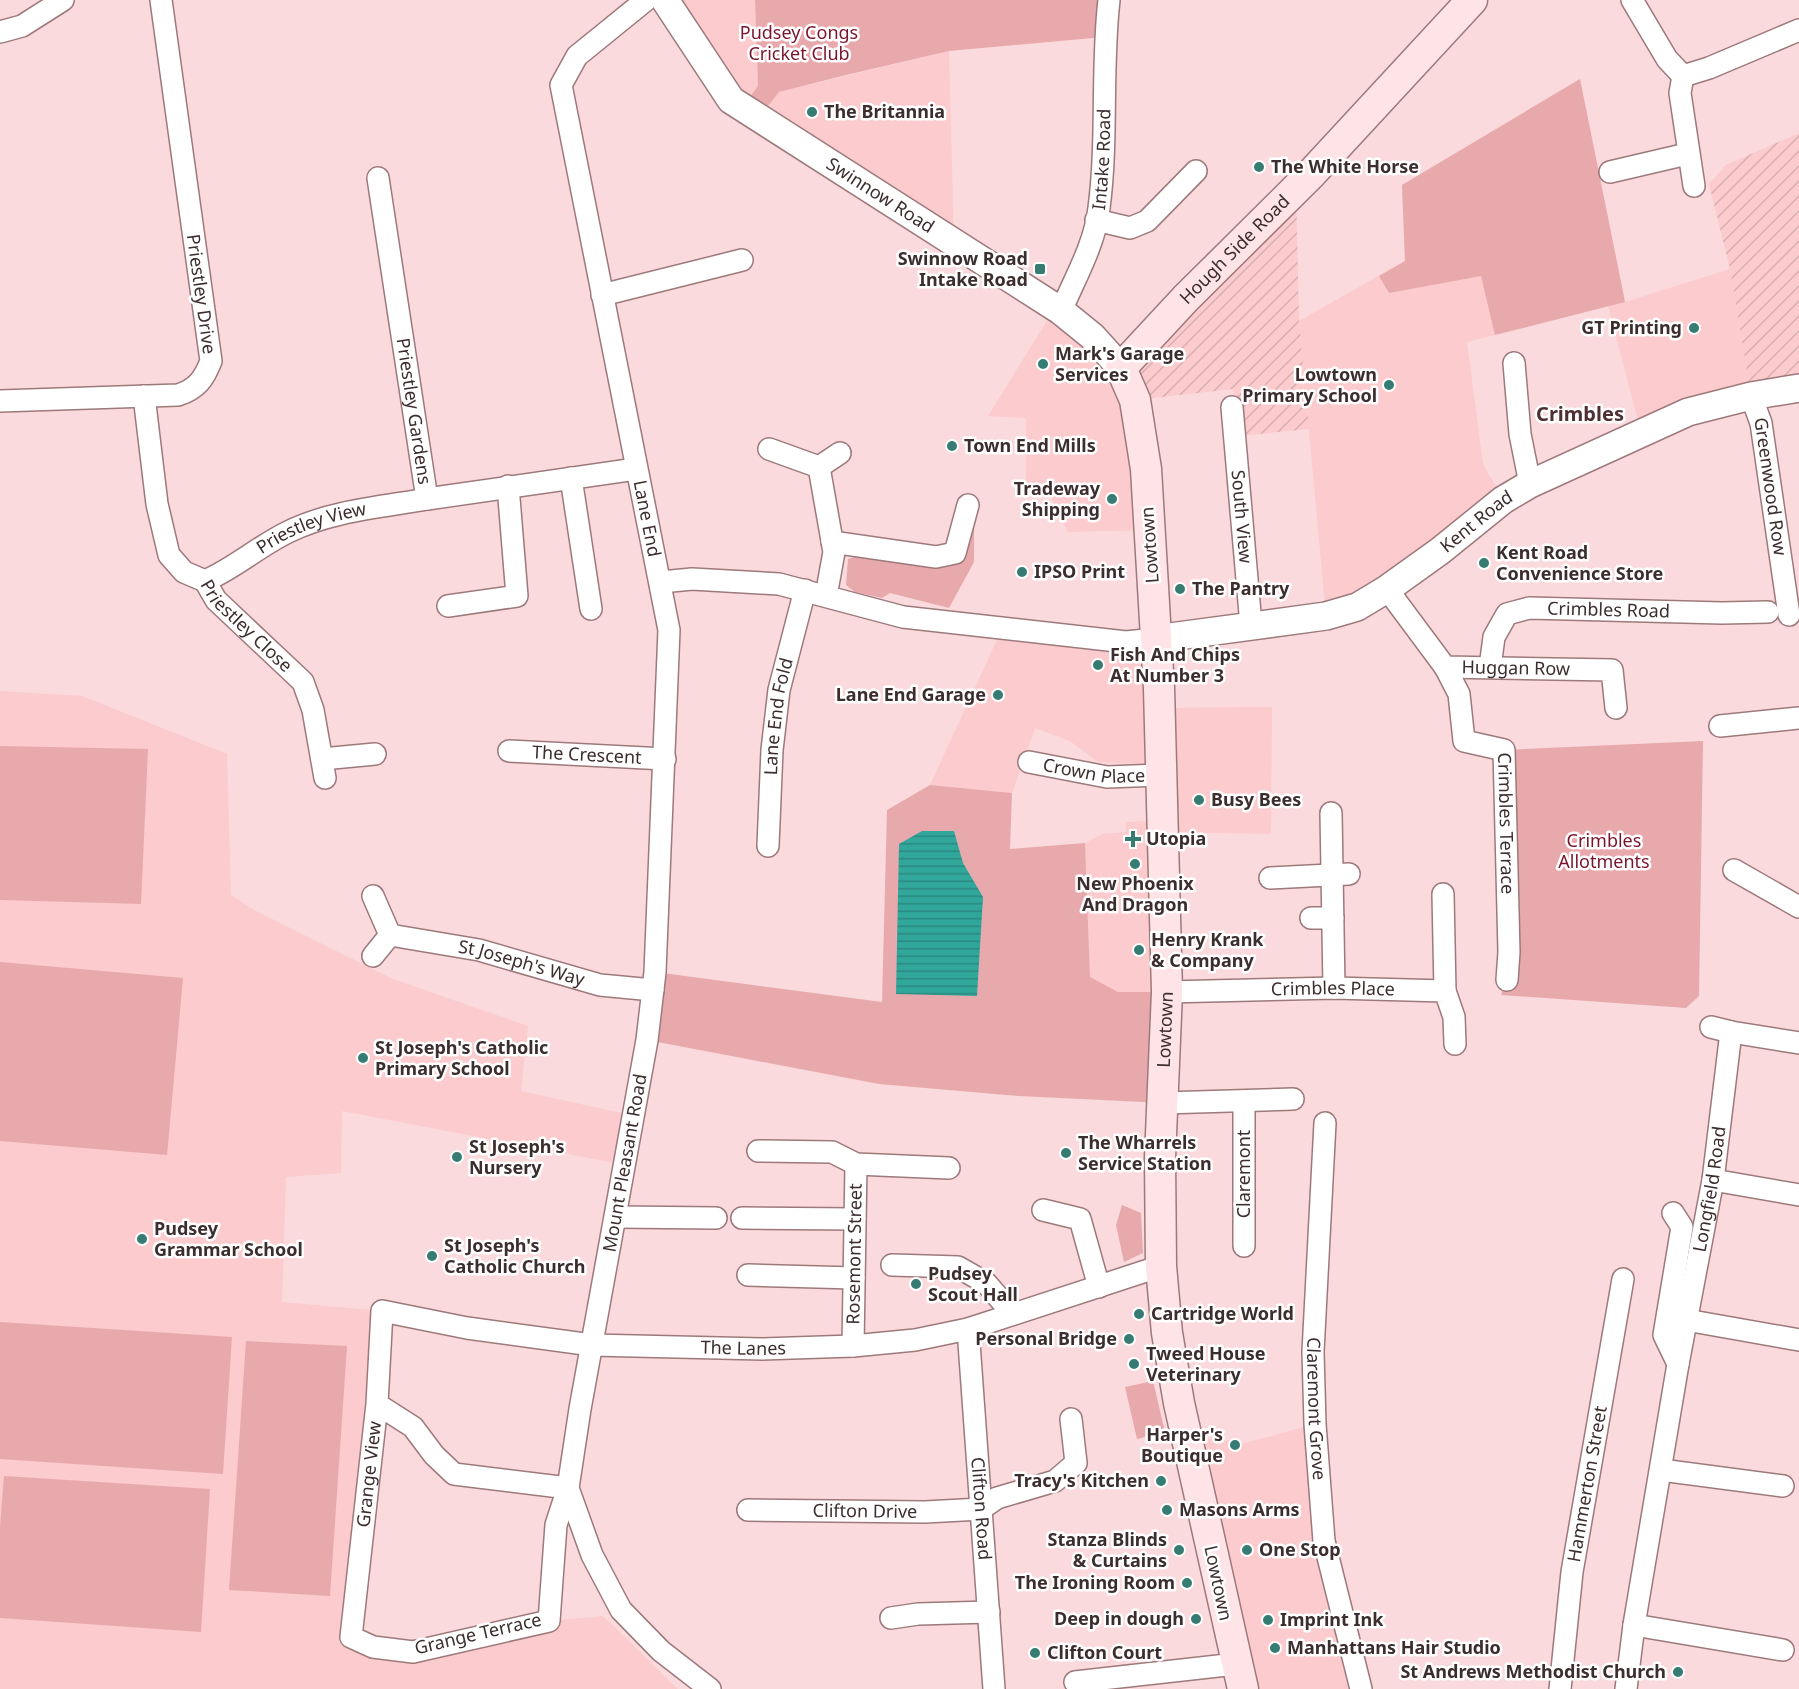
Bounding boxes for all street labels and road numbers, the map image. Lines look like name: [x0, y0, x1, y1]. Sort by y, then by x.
street label: Intake Road: [1086, 108, 1115, 211]
street label: Swinnow Road: [822, 151, 939, 238]
street label: Hough Side Road: [1174, 189, 1294, 309]
street label: Priestley Drive: [182, 232, 222, 355]
street label: Priestley Gardens: [392, 336, 438, 486]
street label: Greenwood Row: [1749, 416, 1793, 557]
street label: South View: [1227, 469, 1259, 564]
street label: Lane End: [629, 478, 667, 559]
street label: Kent Road: [1435, 484, 1517, 557]
street label: Priestley View: [251, 496, 368, 559]
street label: Lowtown: [1134, 506, 1164, 584]
street label: Priestley Close: [196, 575, 298, 677]
street label: Crimbles Road: [1547, 595, 1670, 623]
street label: Huggan Row: [1461, 654, 1570, 680]
street label: Lane End Fold: [758, 655, 798, 776]
street label: The Crescent: [532, 739, 643, 769]
street label: Crown Place: [1041, 752, 1146, 789]
street label: Crimbles Terrace: [1493, 752, 1521, 894]
street label: St Joseph's Way: [457, 934, 588, 991]
street label: Crimbles Place: [1271, 975, 1395, 1001]
street label: Lowtown: [1151, 991, 1178, 1068]
street label: Mount Pleasant Road: [597, 1072, 652, 1254]
street label: Longfield Road: [1687, 1125, 1730, 1254]
street label: Claremont: [1231, 1129, 1255, 1218]
street label: Rosemont Street: [840, 1183, 867, 1325]
street label: The Lanes: [700, 1335, 786, 1360]
street label: Claremont Grove: [1302, 1336, 1332, 1481]
street label: Hammerton Street: [1561, 1403, 1612, 1564]
street label: Grange View: [350, 1420, 386, 1529]
street label: Clifton Road: [966, 1456, 998, 1561]
street label: Clifton Drive: [813, 1498, 917, 1523]
street label: Lowtown: [1199, 1543, 1239, 1623]
street label: Grange Terrace: [412, 1607, 544, 1659]

